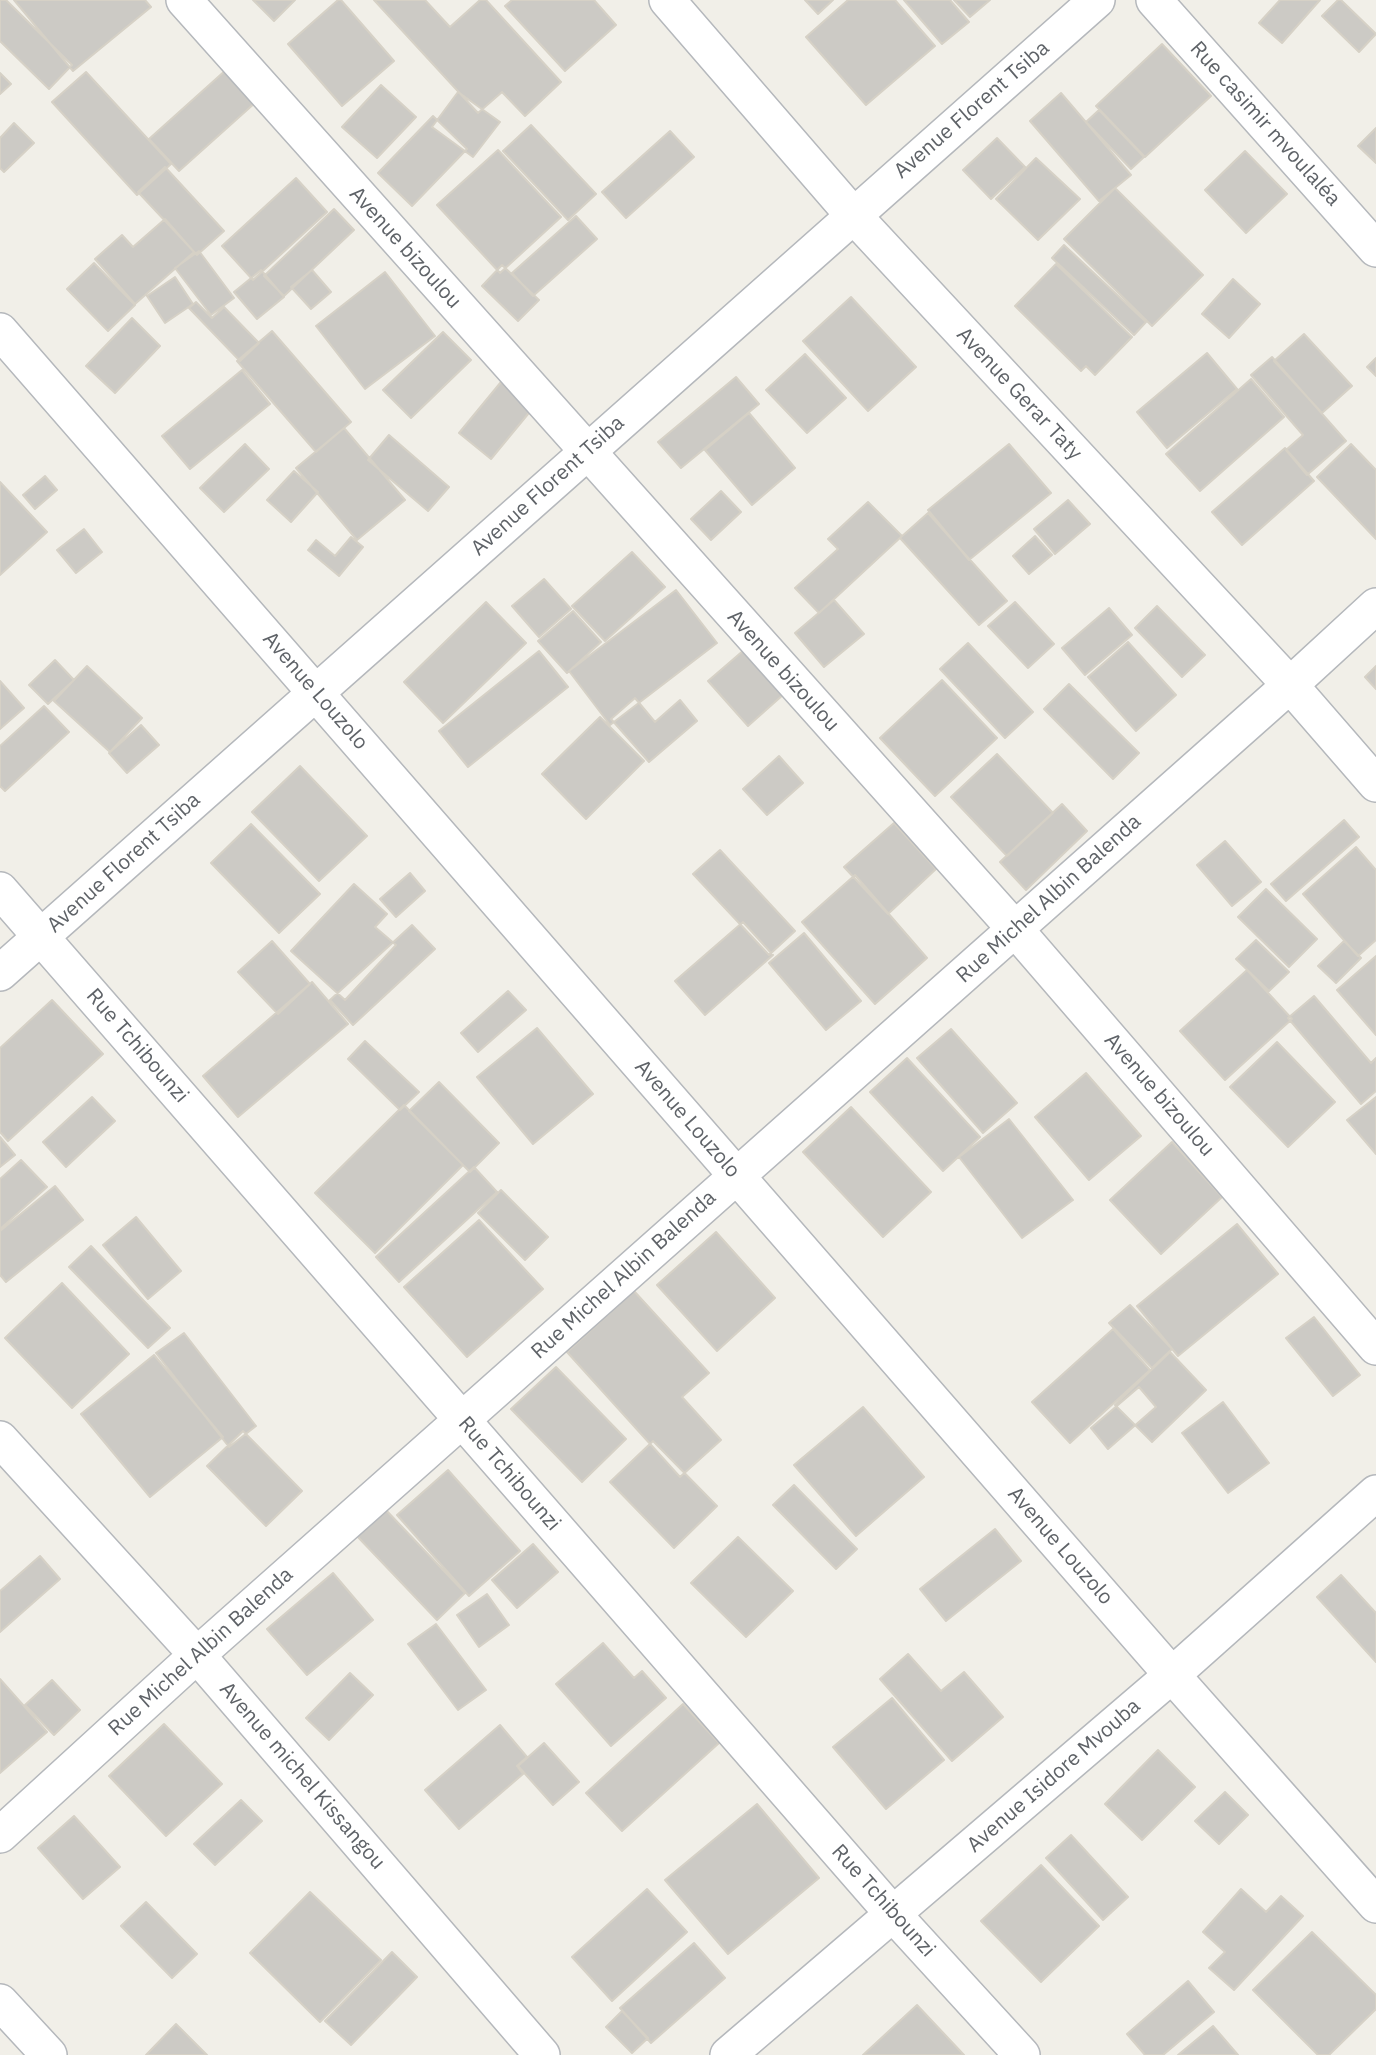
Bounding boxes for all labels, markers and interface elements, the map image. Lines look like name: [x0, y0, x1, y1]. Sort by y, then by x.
street label: Avenue Florent Tsiba: [889, 36, 1055, 184]
street label: Rue casimir mvoulaléa: [1184, 37, 1346, 211]
street label: Avenue bizoulou: [344, 182, 466, 314]
street label: Avenue Gerar Taty: [951, 322, 1087, 466]
street label: Avenue Florent Tsiba: [466, 411, 630, 561]
street label: Avenue bizoulou: [722, 605, 844, 737]
street label: Avenue Louzolo: [257, 627, 373, 755]
street label: Avenue Florent Tsiba: [42, 788, 206, 938]
street label: Rue Michel Albin Balenda: [951, 809, 1147, 989]
street label: Rue Tchibounzi: [81, 984, 193, 1108]
street label: Avenue bizoulou: [1099, 1028, 1219, 1162]
street label: Avenue Louzolo: [629, 1055, 745, 1183]
street label: Rue Michel Albin Balenda: [526, 1185, 722, 1365]
street label: Rue Tchibounzi: [453, 1412, 565, 1536]
street label: Avenue Louzolo: [1002, 1482, 1118, 1610]
street label: Rue Michel Albin Balenda: [103, 1562, 299, 1742]
street label: Avenue michel Kissangou: [214, 1677, 390, 1875]
street label: Avenue Isidore Mvouba: [962, 1694, 1146, 1858]
street label: Rue Tchibounzi: [826, 1839, 940, 1963]

